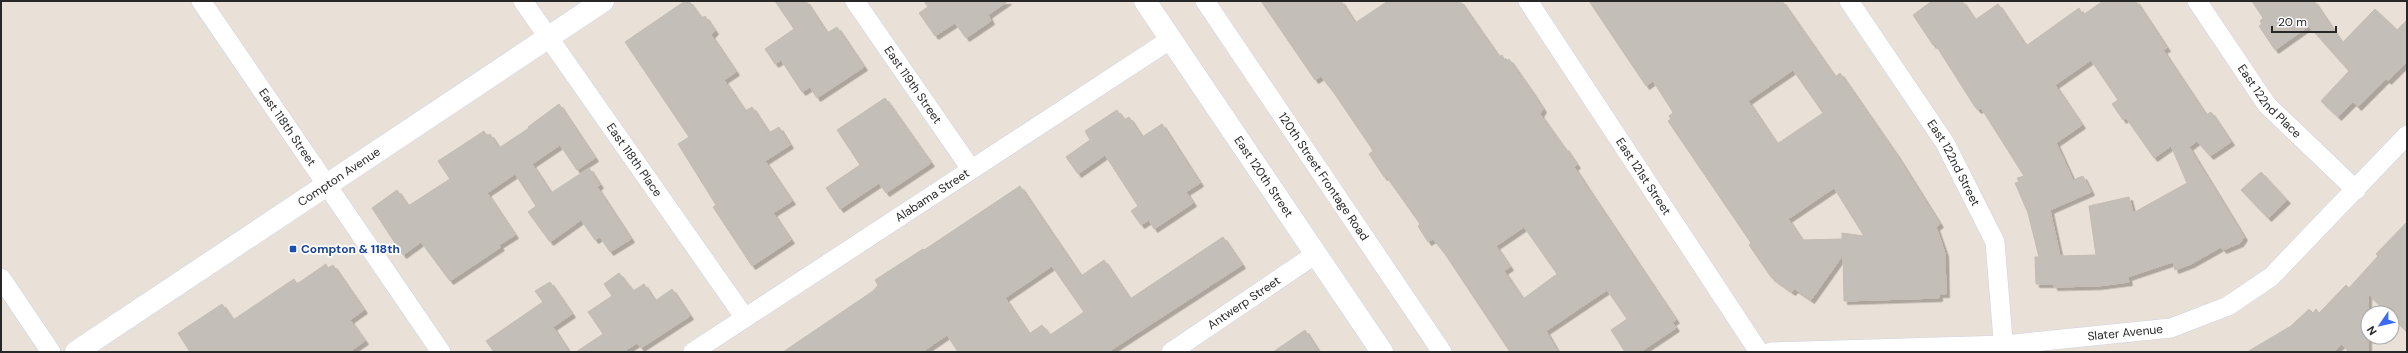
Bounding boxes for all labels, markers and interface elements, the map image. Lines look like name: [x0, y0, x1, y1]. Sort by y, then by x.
scale bar: [2272, 8, 2336, 34]
text: 20 m: [2278, 14, 2307, 30]
street label: East 119th Street: [881, 43, 946, 127]
street label: East 122nd Place: [2234, 61, 2305, 142]
street label: East 118th Street: [255, 85, 320, 169]
street label: 120th Street Frontage Road: [1275, 110, 1373, 244]
street label: East 122nd Street: [1924, 117, 1984, 209]
street label: East 118th Place: [603, 120, 666, 200]
street label: East 120th Street: [1231, 133, 1297, 221]
street label: East 121st Street: [1612, 135, 1675, 218]
street label: Compton Avenue: [294, 143, 384, 210]
street label: Alabama Street: [892, 165, 973, 226]
place label: Compton & 118th: [301, 241, 400, 257]
marker: Compton & 118th: [288, 244, 298, 254]
street label: Antwerp Street: [1204, 272, 1284, 333]
north arrow: [2360, 305, 2400, 345]
street label: Slater Avenue: [2087, 321, 2164, 344]
text: N: [2364, 323, 2380, 338]

